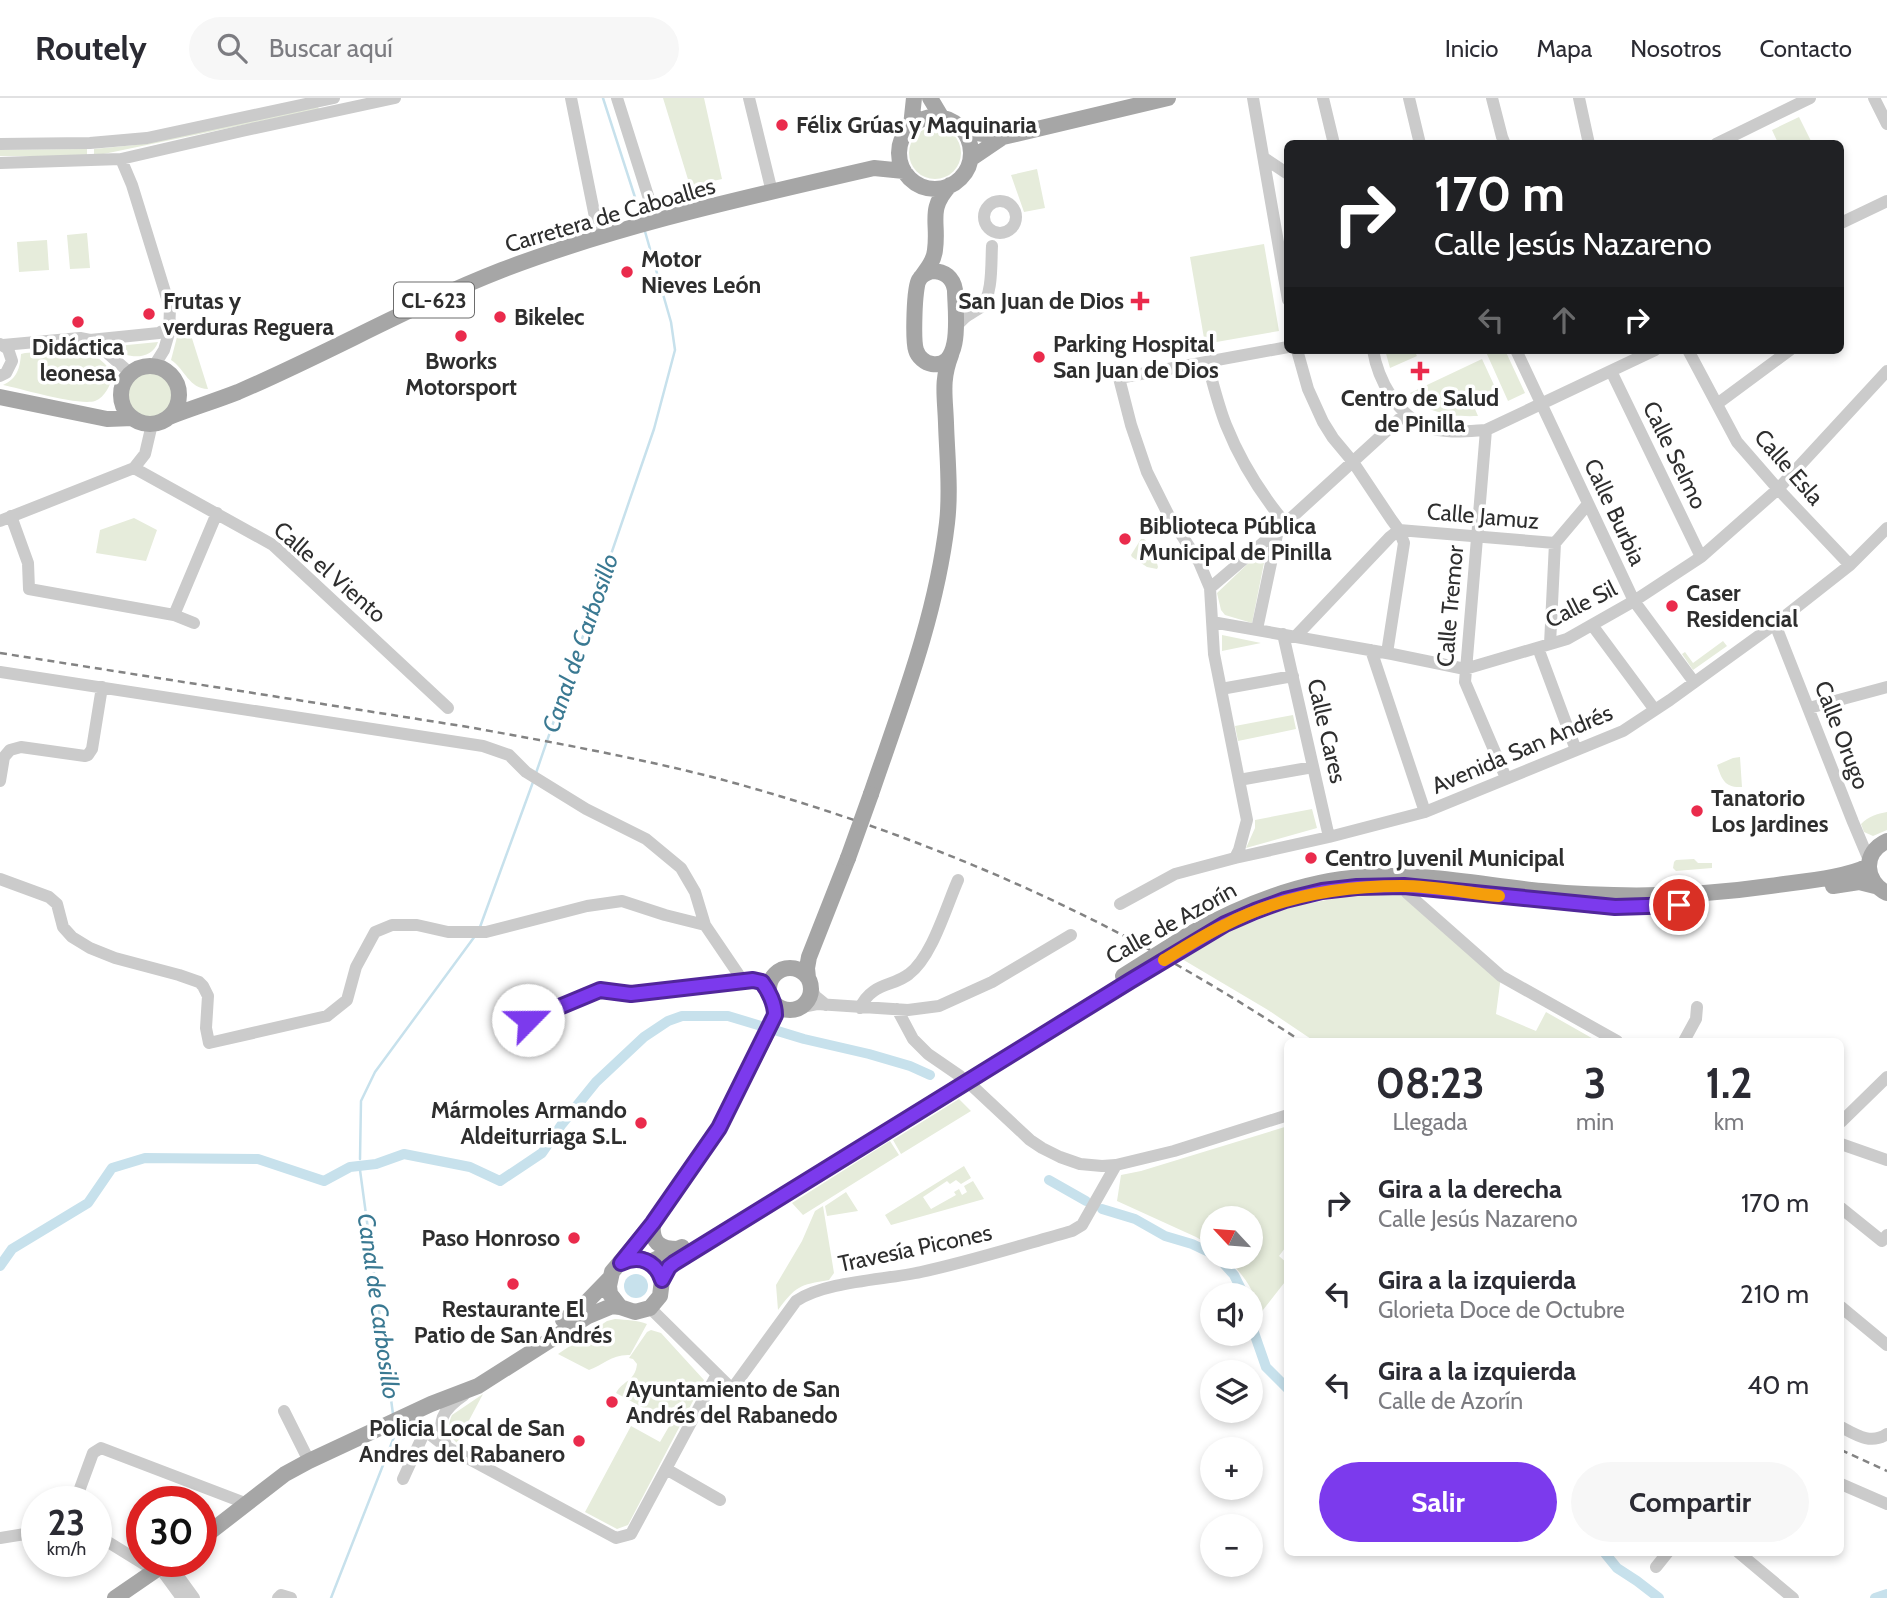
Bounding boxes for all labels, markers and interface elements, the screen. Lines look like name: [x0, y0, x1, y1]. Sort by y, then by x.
search box: [189, 17, 679, 80]
text: Routely: [35, 28, 147, 68]
icon: search: [213, 29, 251, 67]
text: Buscar aquí: [269, 32, 393, 64]
text: Inicio: [1445, 34, 1498, 63]
text: Mapa: [1536, 34, 1592, 63]
text: Nosotros: [1630, 34, 1721, 63]
text: Contacto: [1759, 34, 1852, 63]
place label: Félix Grúas y Maquinaria: [796, 111, 1038, 139]
marker: Félix Grúas y Maquinaria: [774, 117, 790, 133]
text: 170 m: [1434, 164, 1565, 223]
icon: right: [1319, 168, 1410, 259]
street label: Carretera de Caboalles: [502, 172, 718, 258]
text: Calle Jesús Nazareno: [1434, 224, 1712, 263]
place label: Motor Nieves León: [641, 245, 761, 299]
marker: Motor Nieves León: [619, 264, 635, 280]
road number: CL-623: [394, 282, 474, 318]
place label: Frutas y verduras Reguera: [163, 287, 334, 341]
place label: San Juan de Dios: [958, 287, 1124, 315]
marker: San Juan de Dios: [1130, 291, 1150, 311]
icon: left: [1472, 301, 1510, 339]
icon: ahead: [1545, 301, 1583, 339]
icon: right: [1618, 301, 1656, 339]
place label: Bikelec: [514, 303, 585, 331]
marker: Frutas y verduras Reguera: [141, 306, 157, 322]
marker: Bikelec: [492, 309, 508, 325]
marker: Didáctica leonesa: [70, 314, 86, 330]
marker: Bworks Motorsport: [453, 328, 469, 344]
place label: Parking Hospital San Juan de Dios: [1053, 330, 1219, 384]
place label: Didáctica leonesa: [32, 333, 125, 387]
place label: Bworks Motorsport: [405, 347, 517, 401]
marker: Parking Hospital San Juan de Dios: [1031, 349, 1047, 365]
marker: Centro de Salud de Pinilla: [1410, 361, 1430, 381]
place label: Centro de Salud de Pinilla: [1341, 384, 1499, 438]
street label: Calle Selmo: [1637, 397, 1713, 513]
street label: Calle Esla: [1748, 423, 1830, 511]
street label: Calle Burbia: [1578, 454, 1652, 570]
street label: Calle Jamuz: [1426, 497, 1540, 535]
place label: Biblioteca Pública Municipal de Pinilla: [1139, 512, 1332, 566]
street label: Calle el Viento: [268, 516, 392, 628]
marker: Biblioteca Pública Municipal de Pinilla: [1117, 531, 1133, 547]
street label: Calle Tremor: [1431, 543, 1469, 668]
water label: Canal de Carbosillo: [536, 550, 624, 736]
street label: Calle Sil: [1541, 574, 1622, 634]
place label: Caser Residencial: [1686, 579, 1798, 633]
marker: Caser Residencial: [1664, 598, 1680, 614]
street label: Calle Cares: [1301, 676, 1353, 786]
street label: Calle Orugo: [1809, 677, 1875, 793]
street label: Avenida San Andrés: [1427, 698, 1617, 800]
place label: Tanatorio Los Jardines: [1711, 784, 1829, 838]
marker: Tanatorio Los Jardines: [1689, 803, 1705, 819]
place label: Centro Juvenil Municipal: [1325, 844, 1565, 872]
marker: Centro Juvenil Municipal: [1303, 850, 1319, 866]
pin: [1649, 875, 1709, 935]
street label: Calle de Azorín: [1101, 876, 1241, 970]
icon: arrive: [1660, 886, 1698, 924]
position arrow: [491, 983, 565, 1057]
text: 08:23: [1375, 1057, 1485, 1109]
text: 3: [1584, 1057, 1606, 1109]
text: 1.2: [1705, 1057, 1753, 1109]
place label: Mármoles Armando Aldeiturriaga S.L.: [431, 1096, 627, 1150]
text: Llegada: [1393, 1108, 1468, 1136]
text: min: [1576, 1108, 1614, 1136]
text: km: [1714, 1108, 1744, 1136]
marker: Mármoles Armando Aldeiturriaga S.L.: [633, 1115, 649, 1131]
text: Gira a la derecha: [1378, 1173, 1562, 1205]
icon: right: [1319, 1184, 1357, 1222]
text: 170 m: [1741, 1187, 1809, 1219]
text: Calle Jesús Nazareno: [1378, 1205, 1578, 1233]
north arrow: [1200, 1206, 1264, 1269]
map controls: [1200, 1206, 1263, 1577]
water label: Canal de Carbosillo: [352, 1211, 406, 1401]
street label: Travesía Picones: [836, 1218, 994, 1278]
place label: Paso Honroso: [422, 1224, 560, 1252]
marker: Paso Honroso: [566, 1230, 582, 1246]
text: Gira a la izquierda: [1378, 1264, 1576, 1296]
icon: left: [1319, 1275, 1357, 1313]
marker: Restaurante El Patio de San Andrés: [505, 1276, 521, 1292]
text: 210 m: [1740, 1278, 1809, 1310]
button: sound: [1200, 1283, 1263, 1346]
place label: Restaurante El Patio de San Andrés: [414, 1295, 612, 1349]
text: Glorieta Doce de Octubre: [1378, 1296, 1625, 1324]
text: Gira a la izquierda: [1378, 1355, 1576, 1387]
button: layers: [1200, 1360, 1263, 1423]
icon: left: [1319, 1366, 1357, 1404]
text: 40 m: [1747, 1369, 1809, 1401]
place label: Ayuntamiento de San Andrés del Rabanedo: [626, 1375, 840, 1429]
text: Calle de Azorín: [1378, 1387, 1523, 1415]
marker: Ayuntamiento de San Andrés del Rabanedo: [604, 1394, 620, 1410]
place label: Policia Local de San Andres del Rabanero: [359, 1414, 565, 1468]
marker: Policia Local de San Andres del Rabanero: [571, 1433, 587, 1449]
button: +: [1200, 1437, 1263, 1500]
button: Salir: [1319, 1462, 1557, 1542]
button: Compartir: [1571, 1462, 1809, 1542]
speed limit sign: 30: [126, 1486, 217, 1577]
text: 23: [48, 1501, 85, 1544]
button: −: [1200, 1514, 1263, 1577]
text: km/h: [47, 1538, 86, 1560]

